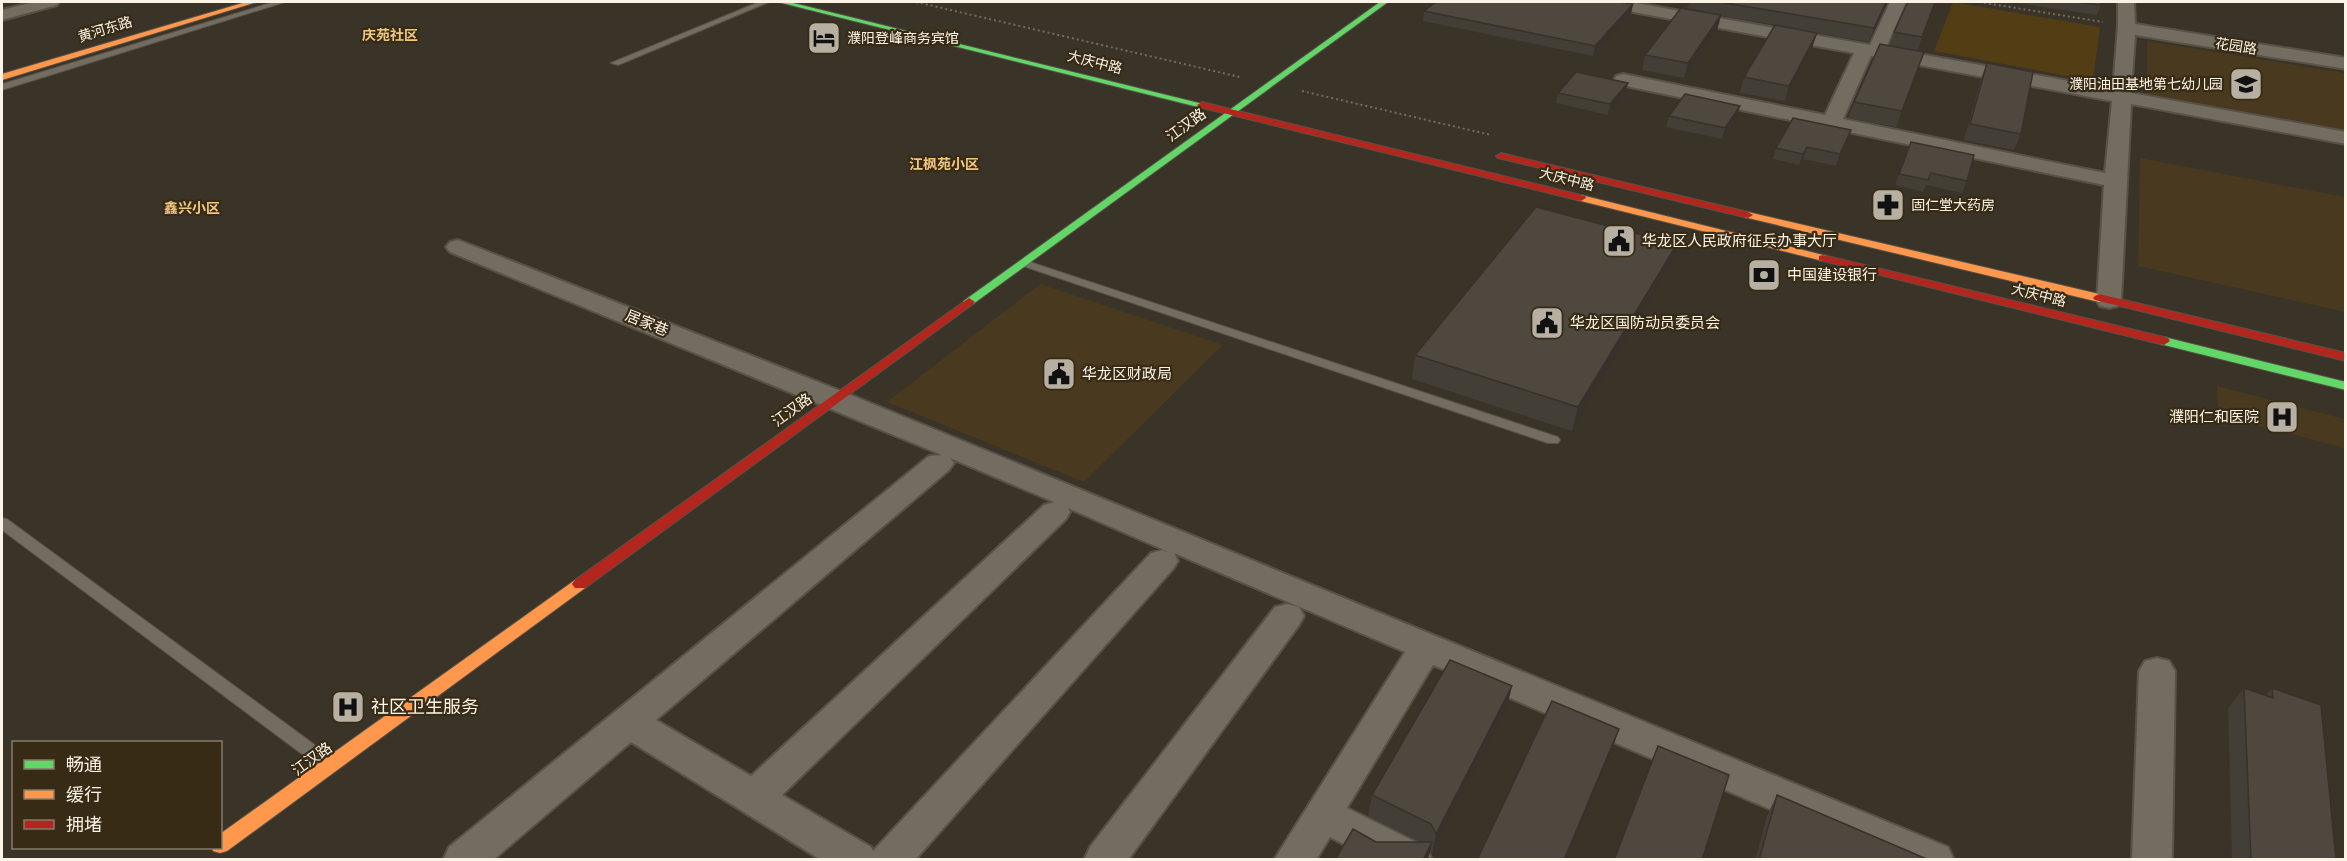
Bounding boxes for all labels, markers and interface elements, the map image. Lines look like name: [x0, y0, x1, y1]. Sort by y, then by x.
street label: 黄河东路: [76, 13, 134, 45]
hotel icon: 濮阳登峰商务宾馆: [806, 20, 842, 56]
district label: 庆苑社区: [362, 27, 418, 43]
place label: 濮阳登峰商务宾馆: [847, 30, 959, 46]
street label: 花园路: [2214, 35, 2258, 57]
street label: 大庆中路: [1066, 47, 1124, 77]
school or university icon: 濮阳油田基地第七幼儿园: [2228, 66, 2264, 102]
place label: 濮阳油田基地第七幼儿园: [2069, 76, 2223, 92]
street label: 江汉路: [1163, 104, 1209, 145]
district label: 江枫苑小区: [909, 156, 979, 172]
street label: 大庆中路: [1538, 164, 1596, 194]
pharmacy icon: 固仁堂大药房: [1870, 187, 1906, 223]
place label: 固仁堂大药房: [1911, 197, 1995, 213]
district label: 鑫兴小区: [164, 200, 220, 216]
public building icon: 华龙区人民政府征兵办事大厅: [1601, 223, 1637, 259]
place label: 华龙区人民政府征兵办事大厅: [1642, 232, 1837, 249]
bank icon: 中国建设银行: [1746, 257, 1782, 293]
place label: 中国建设银行: [1787, 266, 1877, 283]
street label: 大庆中路: [2010, 280, 2068, 310]
public building icon: 华龙区国防动员委员会: [1529, 305, 1565, 341]
street label: 居家巷: [623, 306, 671, 339]
place label: 华龙区国防动员委员会: [1570, 314, 1720, 331]
public building icon: 华龙区财政局: [1041, 356, 1077, 392]
place label: 华龙区财政局: [1082, 365, 1172, 382]
street label: 江汉路: [769, 389, 815, 430]
hospital icon: 濮阳仁和医院: [2264, 399, 2300, 435]
place label: 濮阳仁和医院: [2169, 408, 2259, 425]
hospital icon: 社区卫生服务: [330, 689, 366, 725]
place label: 社区卫生服务: [371, 696, 479, 717]
street label: 江汉路: [289, 738, 335, 779]
legend: [12, 741, 222, 849]
text: 畅通: [66, 754, 102, 775]
text: 缓行: [66, 784, 102, 805]
text: 拥堵: [66, 814, 102, 835]

